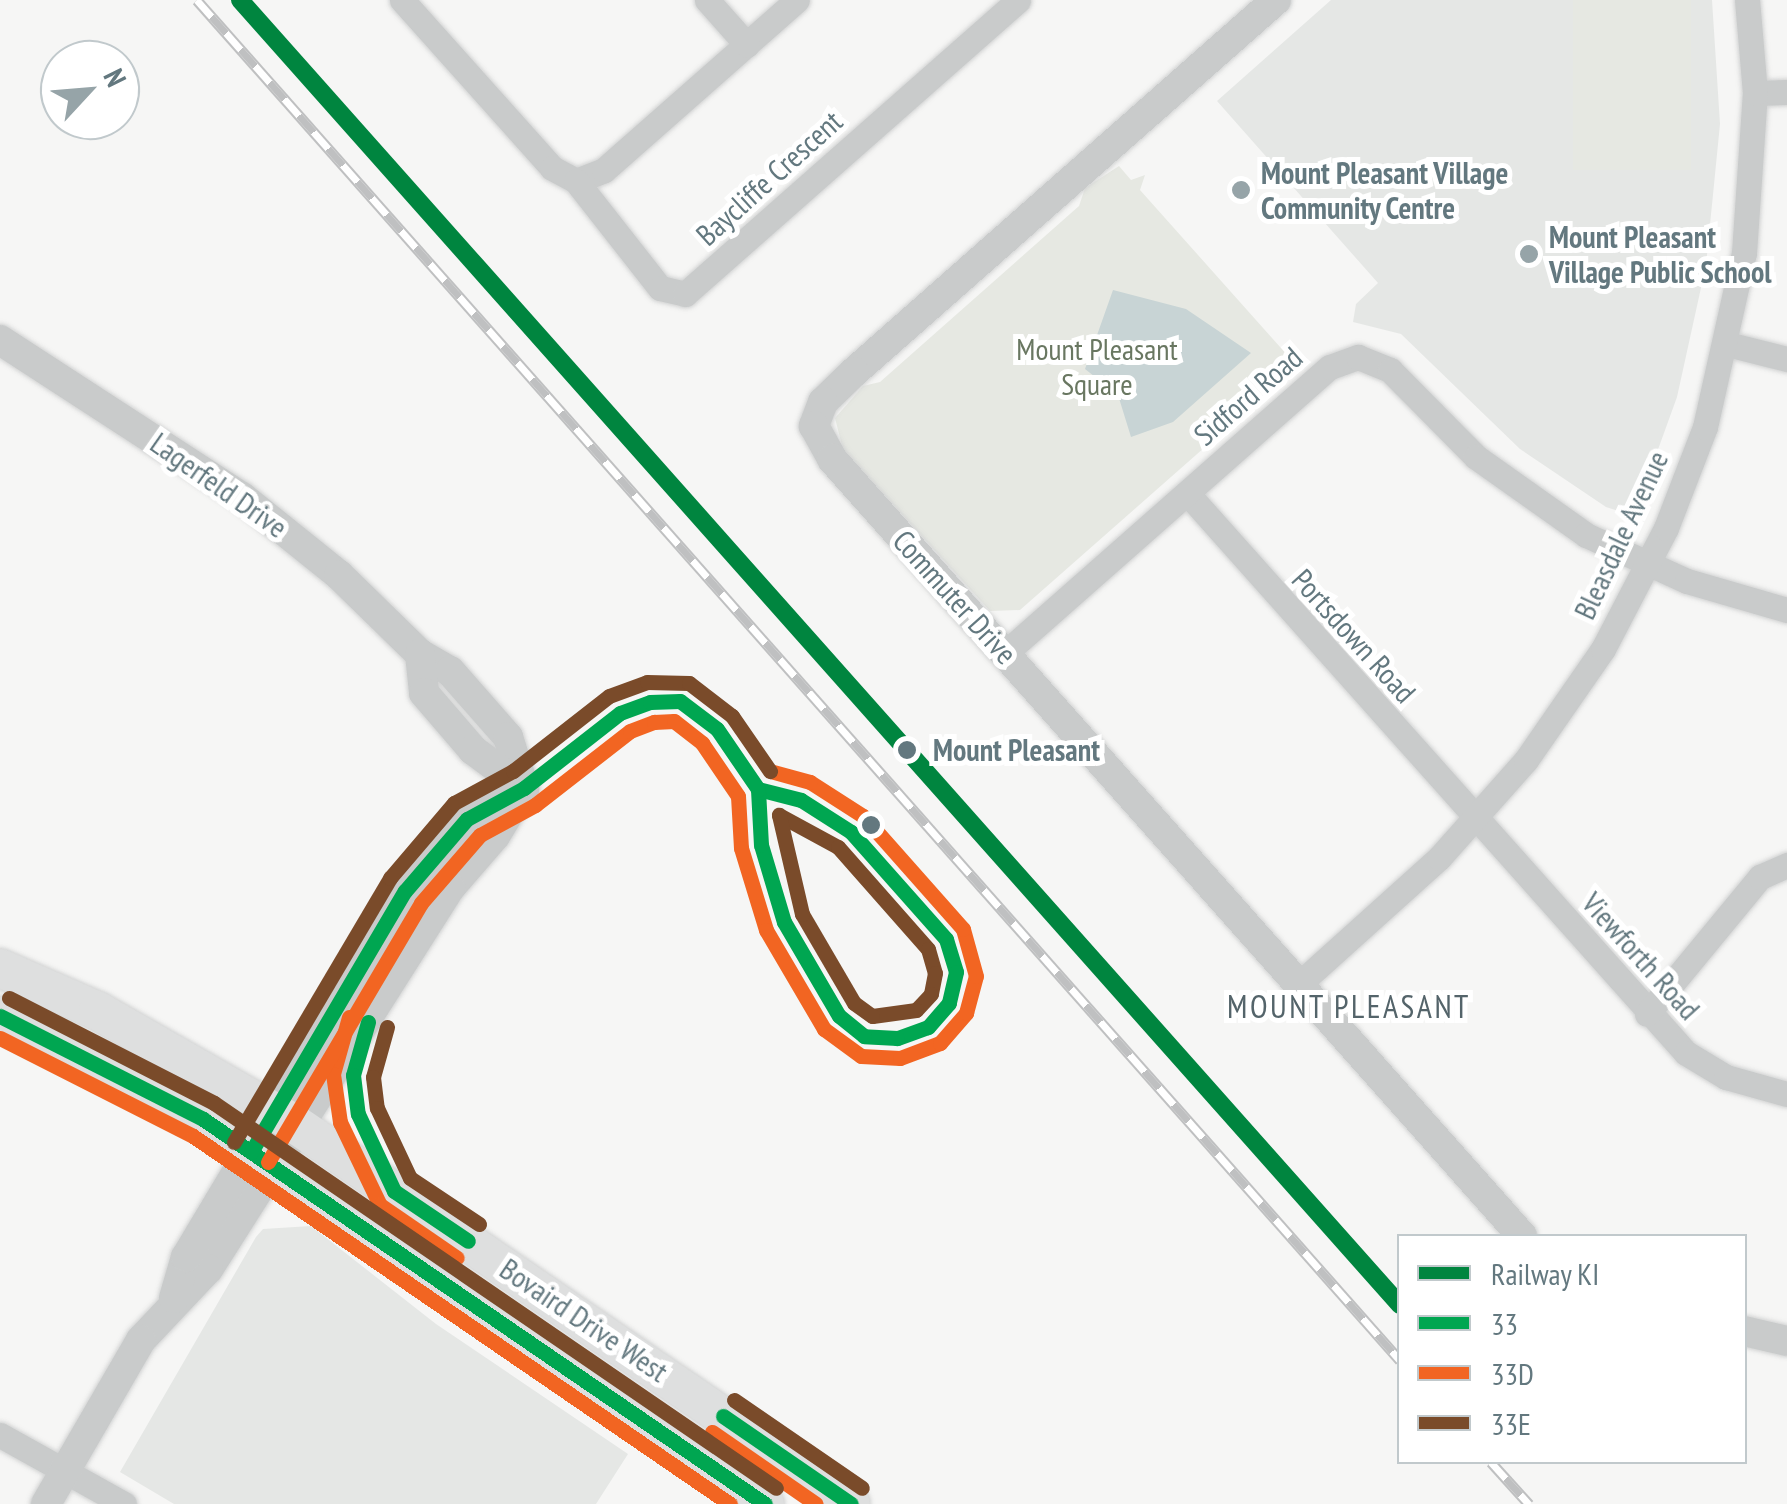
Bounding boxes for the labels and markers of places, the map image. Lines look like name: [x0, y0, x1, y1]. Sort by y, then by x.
place label: Mount Pleasant Village Community Centre: [1261, 155, 1509, 226]
marker: Mount Pleasant Village Community Centre: [1230, 179, 1252, 201]
place label: Mount Pleasant Village Public School: [1549, 219, 1772, 290]
marker: Mount Pleasant Village Public School: [1518, 243, 1540, 265]
place label: Mount Pleasant: [933, 732, 1100, 768]
marker: Mount Pleasant: [890, 733, 924, 767]
unlabelled marker: [861, 815, 881, 835]

